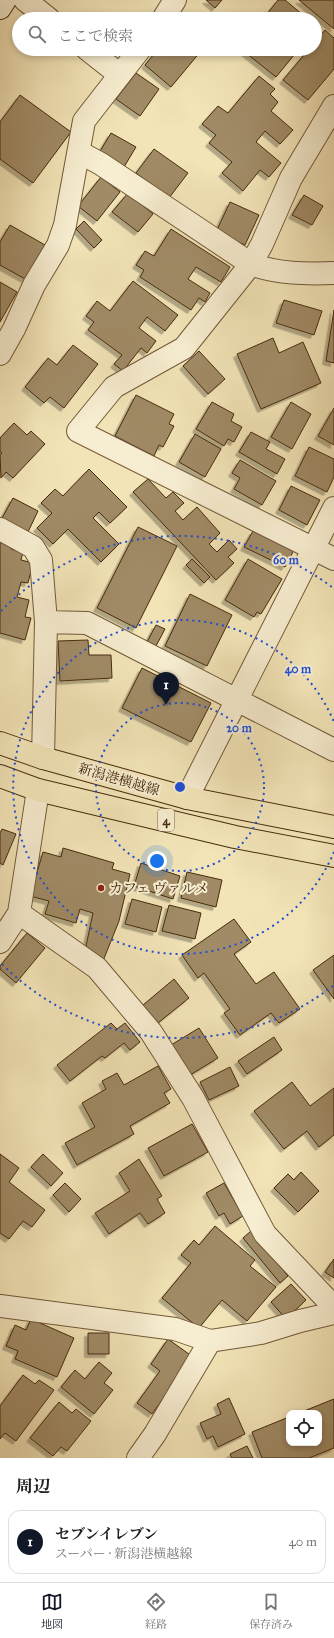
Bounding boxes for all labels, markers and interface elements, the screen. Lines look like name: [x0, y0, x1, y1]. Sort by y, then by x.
search box: [12, 12, 322, 56]
icon: search: [26, 23, 48, 45]
text: ここで検索: [58, 27, 133, 45]
text: 60 m: [273, 553, 300, 567]
text: 40 m: [285, 662, 312, 677]
pin: 1: [153, 672, 179, 705]
text: 20 m: [226, 721, 253, 735]
street label: 新潟港横越線: [76, 760, 162, 799]
centre of rings: [173, 780, 187, 794]
road number: 4: [158, 809, 174, 831]
your location: [147, 851, 167, 871]
place label: カフェ ヴァルメ: [109, 880, 209, 897]
marker: カフェ ヴァルメ: [96, 883, 106, 893]
map controls: [286, 1410, 322, 1446]
button: locate: [286, 1410, 322, 1446]
text: 周辺: [16, 1476, 50, 1497]
text: セブンイレブン: [55, 1525, 158, 1543]
text: 1: [27, 1534, 33, 1550]
text: 40 m: [288, 1534, 317, 1550]
text: スーパー · 新潟港横越線: [55, 1546, 192, 1562]
tab: 地図: [41, 1591, 63, 1631]
tab: 経路: [145, 1591, 167, 1631]
tab: 保存済み: [249, 1591, 293, 1631]

